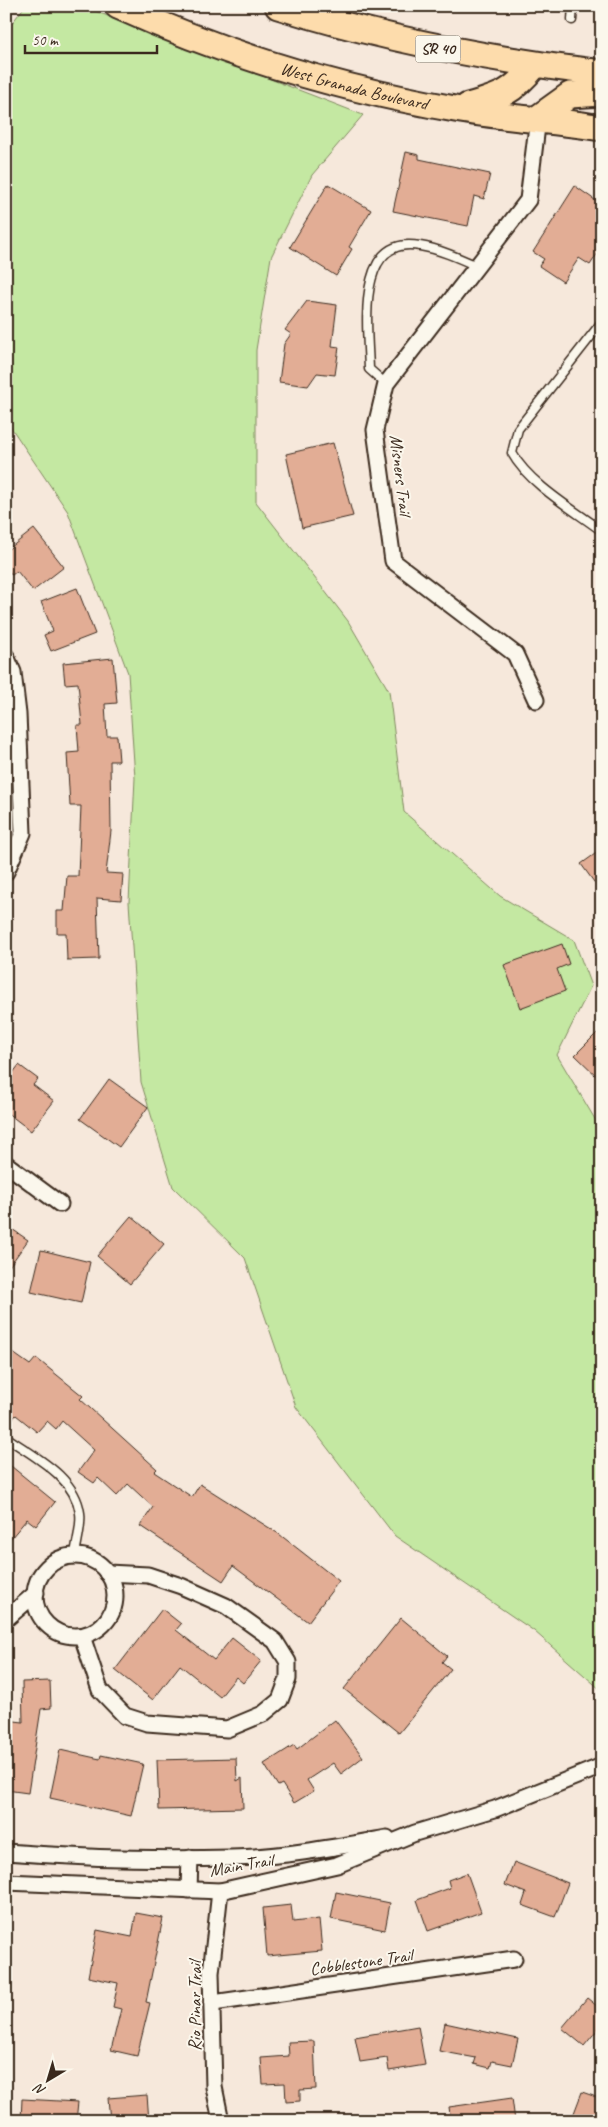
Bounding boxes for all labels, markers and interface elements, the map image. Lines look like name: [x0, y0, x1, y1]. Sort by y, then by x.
scale bar: [25, 22, 158, 54]
text: 50 m: [32, 31, 59, 50]
road number: SR 40: [416, 36, 460, 62]
street label: West Granada Boulevard: [278, 57, 433, 115]
street label: Misners Trail: [385, 433, 417, 520]
street label: Main Trail: [207, 1848, 277, 1881]
street label: Cobblestone Trail: [308, 1944, 416, 1980]
street label: Rio Pinar Trail: [184, 1958, 206, 2051]
north arrow: [22, 2054, 72, 2104]
text: N: [30, 2079, 49, 2099]

